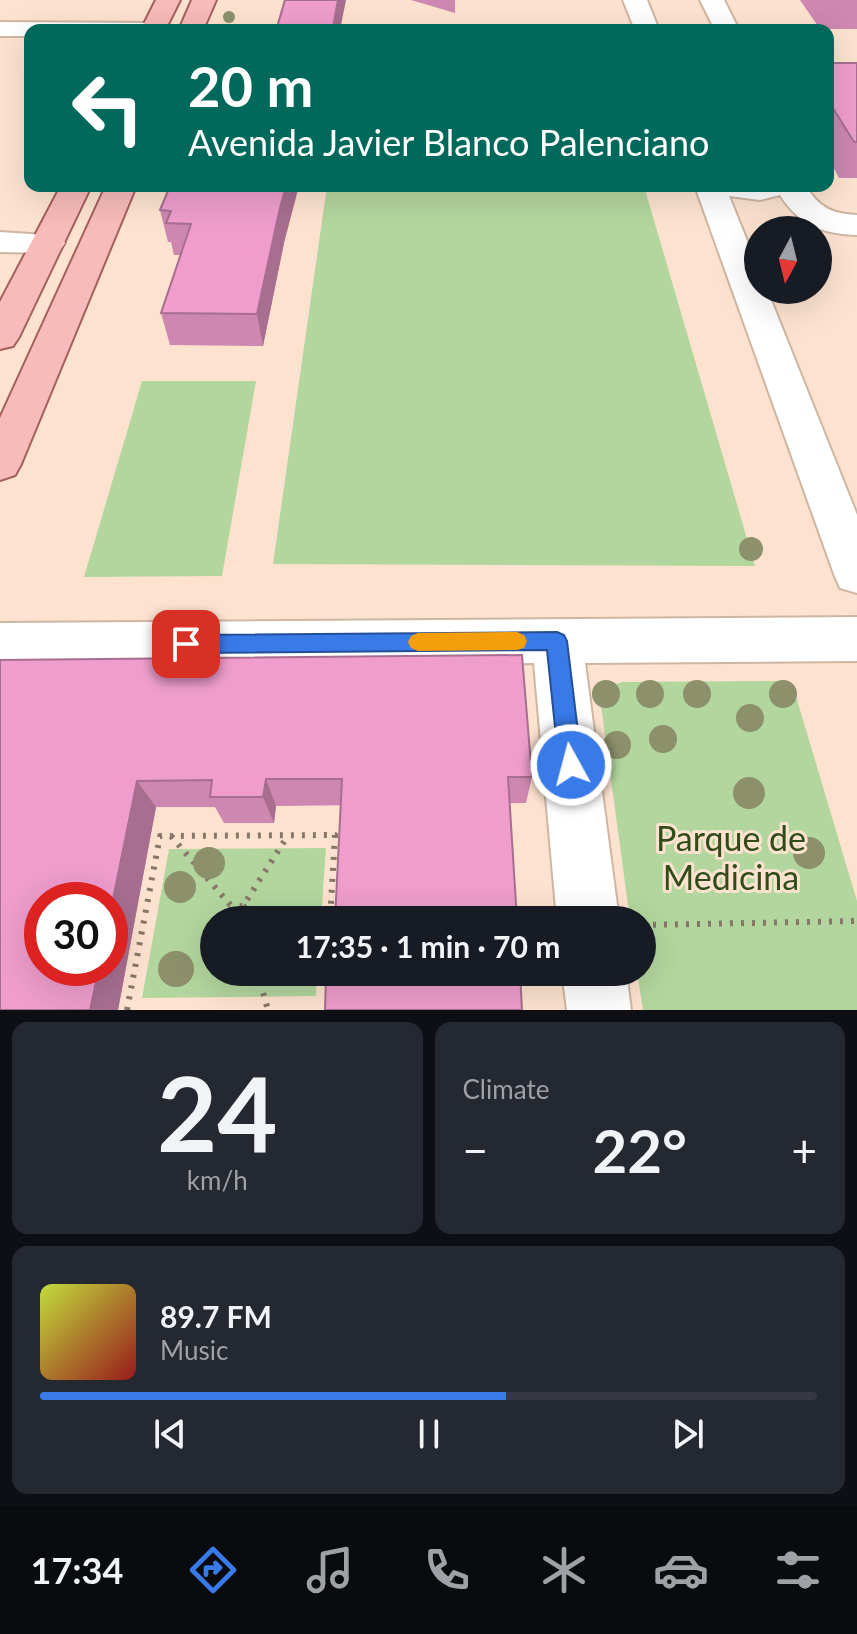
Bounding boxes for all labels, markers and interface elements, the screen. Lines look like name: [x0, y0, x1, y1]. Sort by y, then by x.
text: 20 m: [188, 52, 313, 119]
icon: left: [56, 56, 160, 160]
text: Avenida Javier Blanco Palenciano: [188, 120, 709, 164]
north arrow: [744, 216, 832, 304]
map controls: [744, 216, 832, 304]
pin: [152, 610, 220, 678]
icon: arrive: [164, 622, 208, 666]
position arrow: [529, 723, 613, 807]
park label: Parque de Medicina: [656, 817, 806, 897]
speed limit sign: 30: [24, 882, 128, 986]
text: 17:35 · 1 min · 70 m: [296, 928, 560, 964]
text: 24: [157, 1049, 278, 1174]
text: Climate: [463, 1073, 549, 1105]
text: 22°: [592, 1114, 687, 1186]
text: −: [463, 1124, 488, 1176]
text: +: [791, 1124, 817, 1176]
text: km/h: [187, 1164, 248, 1196]
text: 89.7 FM: [160, 1298, 272, 1334]
text: Music: [160, 1334, 228, 1366]
icon: previous: [148, 1412, 192, 1456]
icon: pause: [407, 1412, 451, 1456]
icon: next: [666, 1412, 710, 1456]
icon: directions: [185, 1542, 241, 1598]
icon: music: [302, 1542, 358, 1598]
icon: phone: [419, 1542, 475, 1598]
icon: climate: [536, 1542, 592, 1598]
icon: car: [653, 1542, 709, 1598]
icon: filters: [770, 1542, 826, 1598]
text: 17:34: [31, 1548, 123, 1592]

